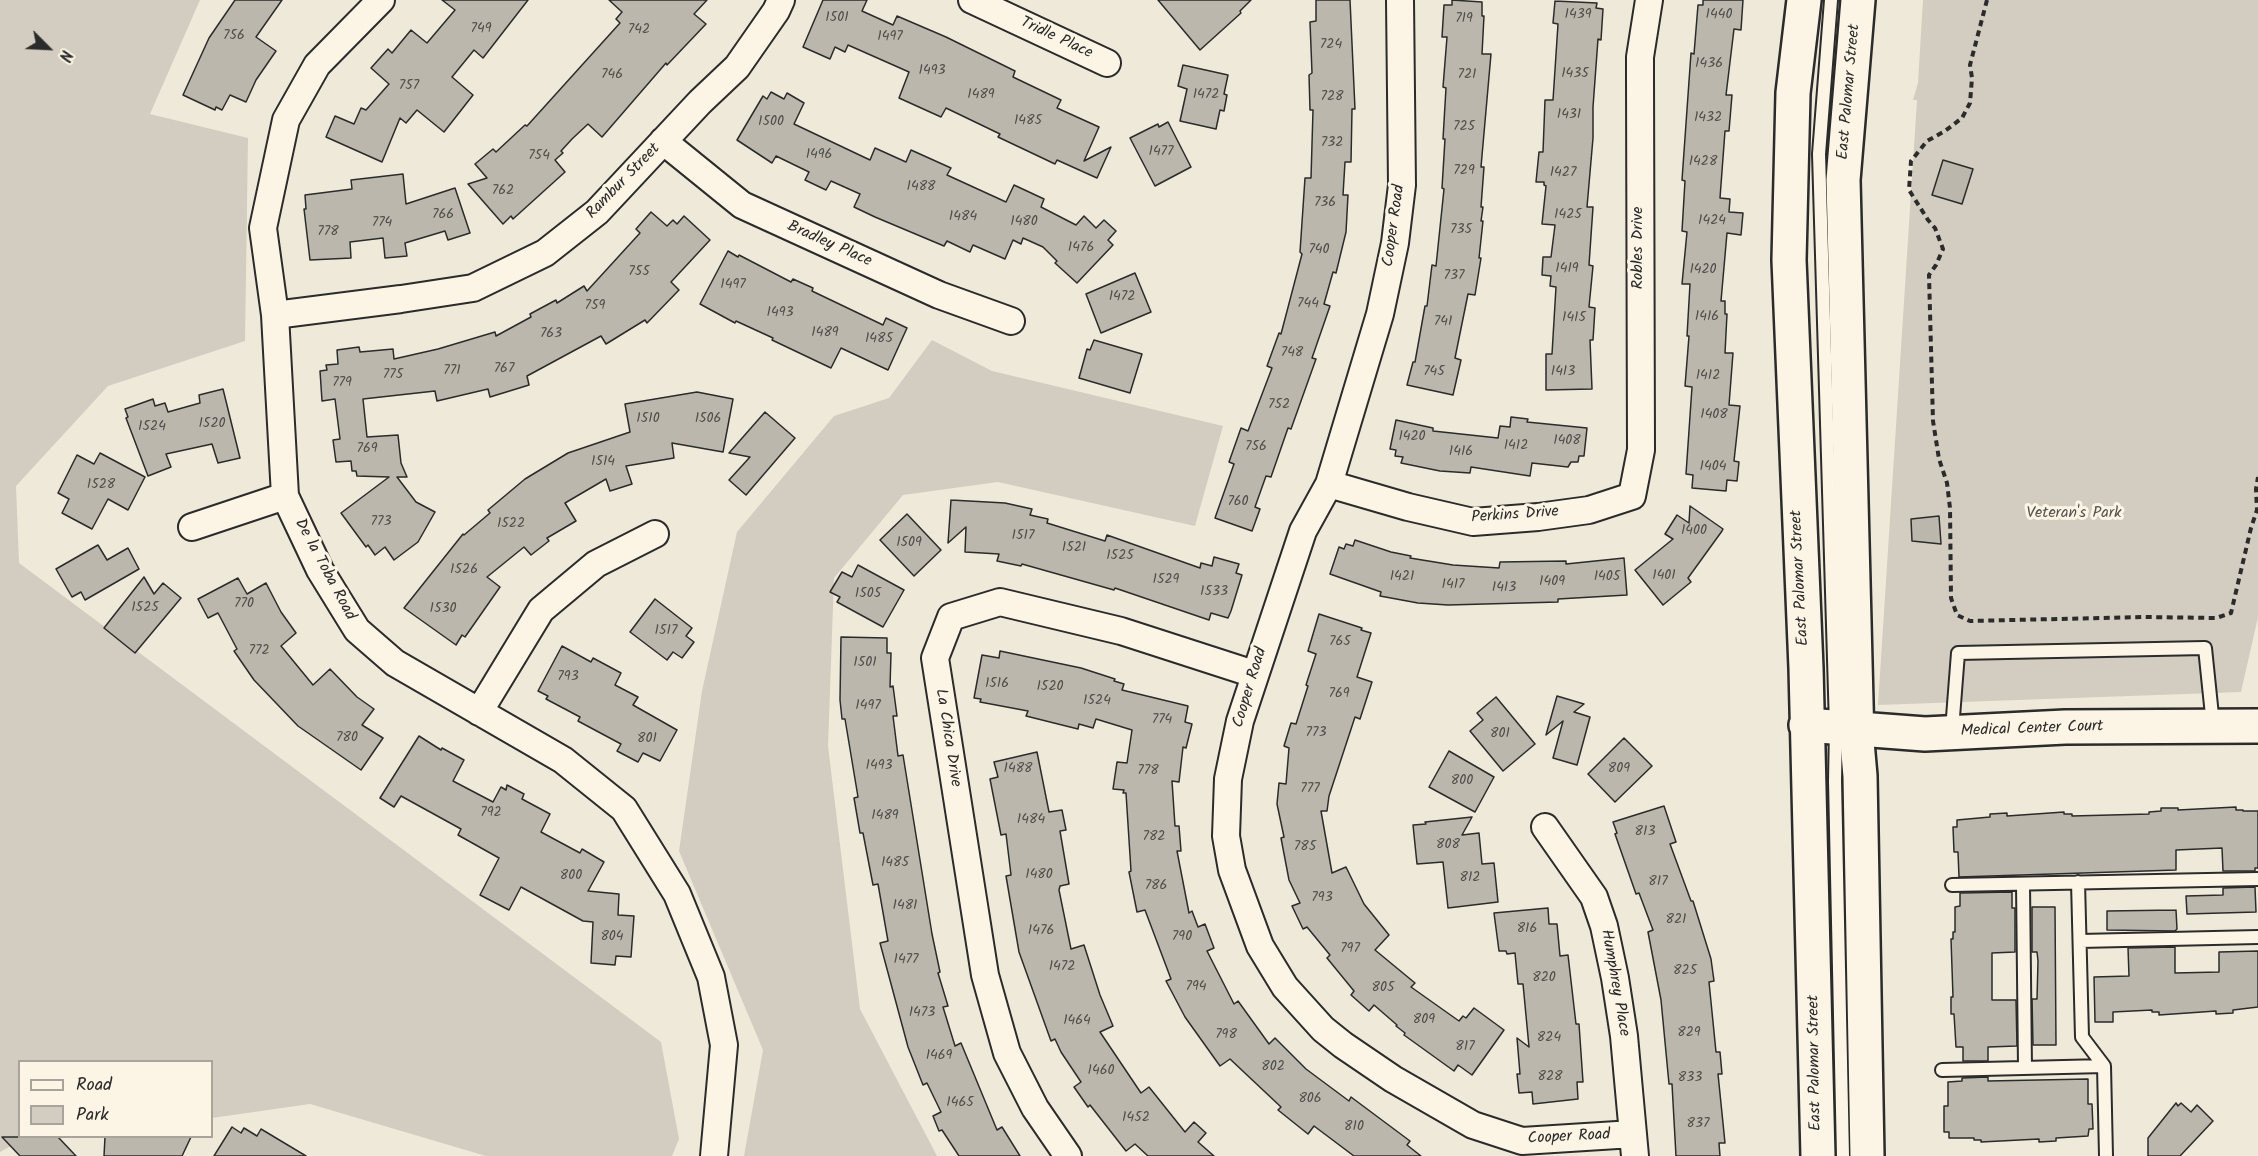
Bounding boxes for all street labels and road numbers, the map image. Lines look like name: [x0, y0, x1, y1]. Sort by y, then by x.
street label: Tridle Place: [1017, 14, 1095, 64]
street label: East Palomar Street: [1835, 23, 1865, 161]
street label: Rambur Street: [583, 140, 665, 224]
street label: Cooper Road: [1380, 184, 1410, 268]
street label: Robles Drive: [1629, 207, 1649, 289]
street label: Bradley Place: [784, 218, 874, 272]
street label: Perkins Drive: [1471, 503, 1559, 529]
street label: East Palomar Street: [1788, 510, 1814, 646]
street label: De la Toba Road: [289, 516, 359, 624]
street label: Cooper Road: [1230, 646, 1272, 730]
street label: La Chica Drive: [930, 688, 964, 788]
street label: Medical Center Court: [1960, 718, 2104, 742]
street label: Humphrey Place: [1595, 928, 1633, 1038]
street label: East Palomar Street: [1805, 995, 1827, 1131]
street label: Cooper Road: [1527, 1126, 1611, 1150]

